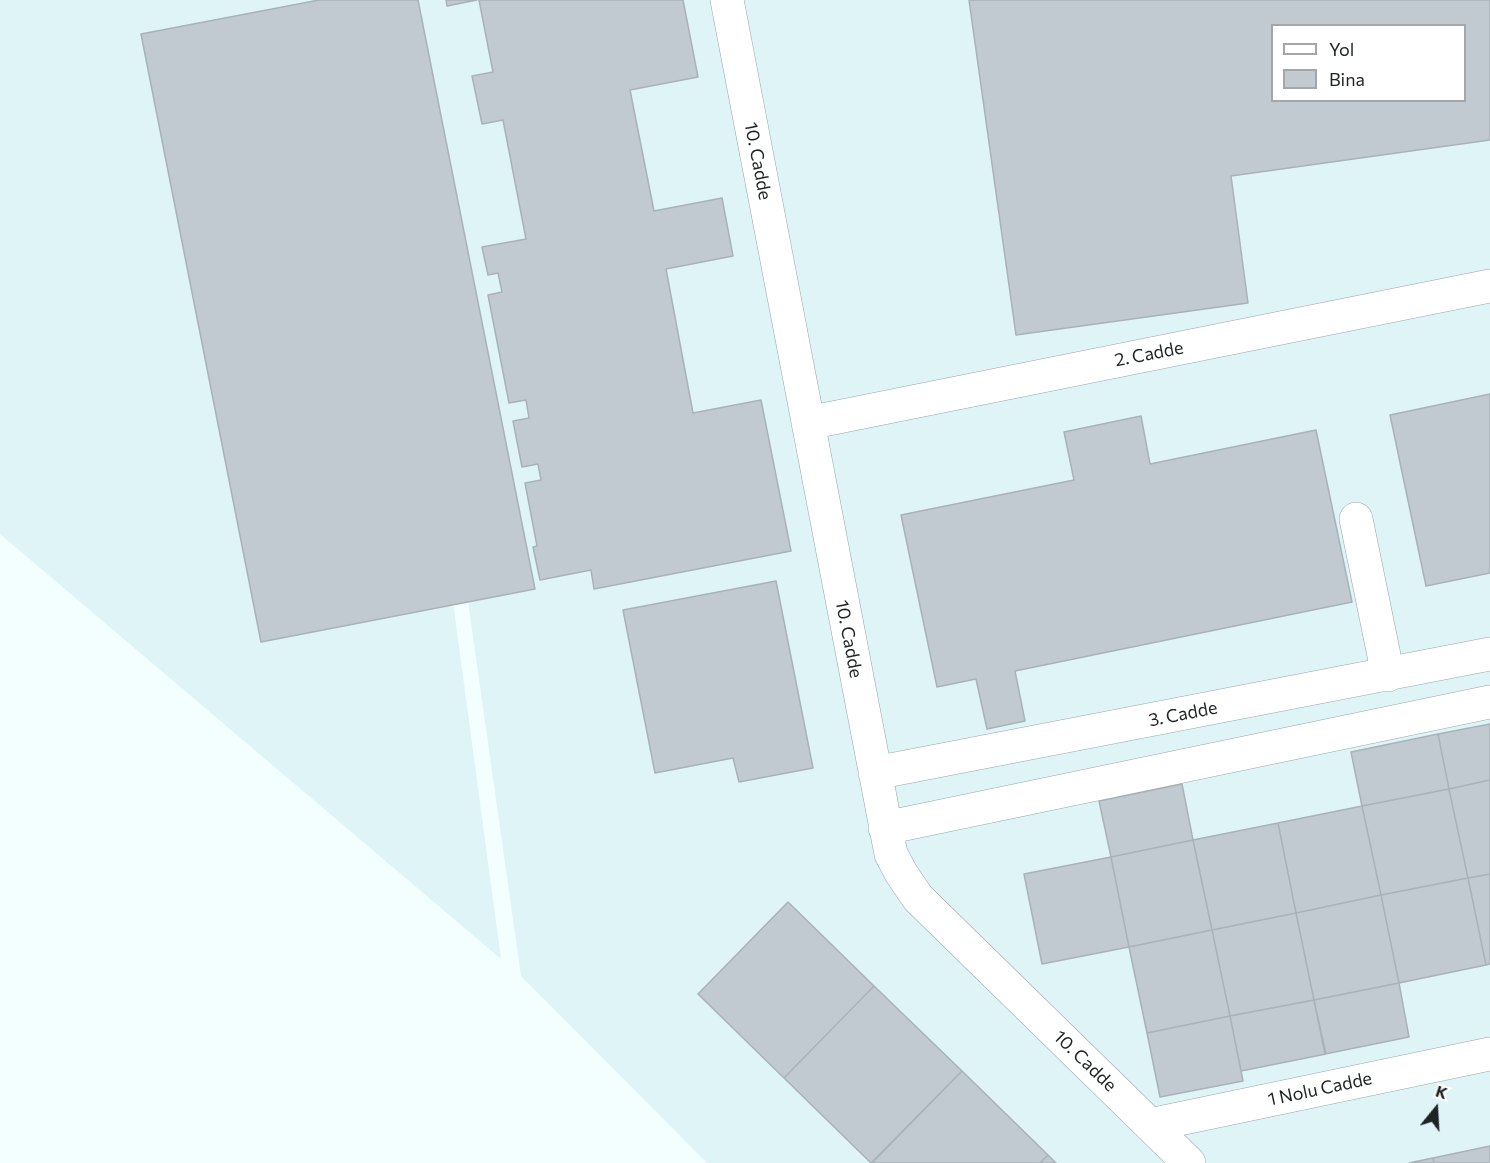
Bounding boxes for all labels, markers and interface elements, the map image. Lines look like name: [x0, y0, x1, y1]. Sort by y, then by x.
legend: [1271, 24, 1466, 102]
text: Yol: [1329, 38, 1354, 60]
text: Bina: [1329, 68, 1365, 90]
street label: 10. Cadde: [740, 120, 776, 202]
street label: 2. Cadde: [1113, 337, 1185, 371]
street label: 10. Cadde: [831, 598, 867, 680]
street label: 3. Cadde: [1147, 697, 1219, 731]
street label: 10. Cadde: [1049, 1026, 1121, 1096]
street label: 1 Nolu Cadde: [1266, 1067, 1374, 1111]
north arrow: [1406, 1079, 1466, 1139]
text: K: [1433, 1081, 1450, 1102]

